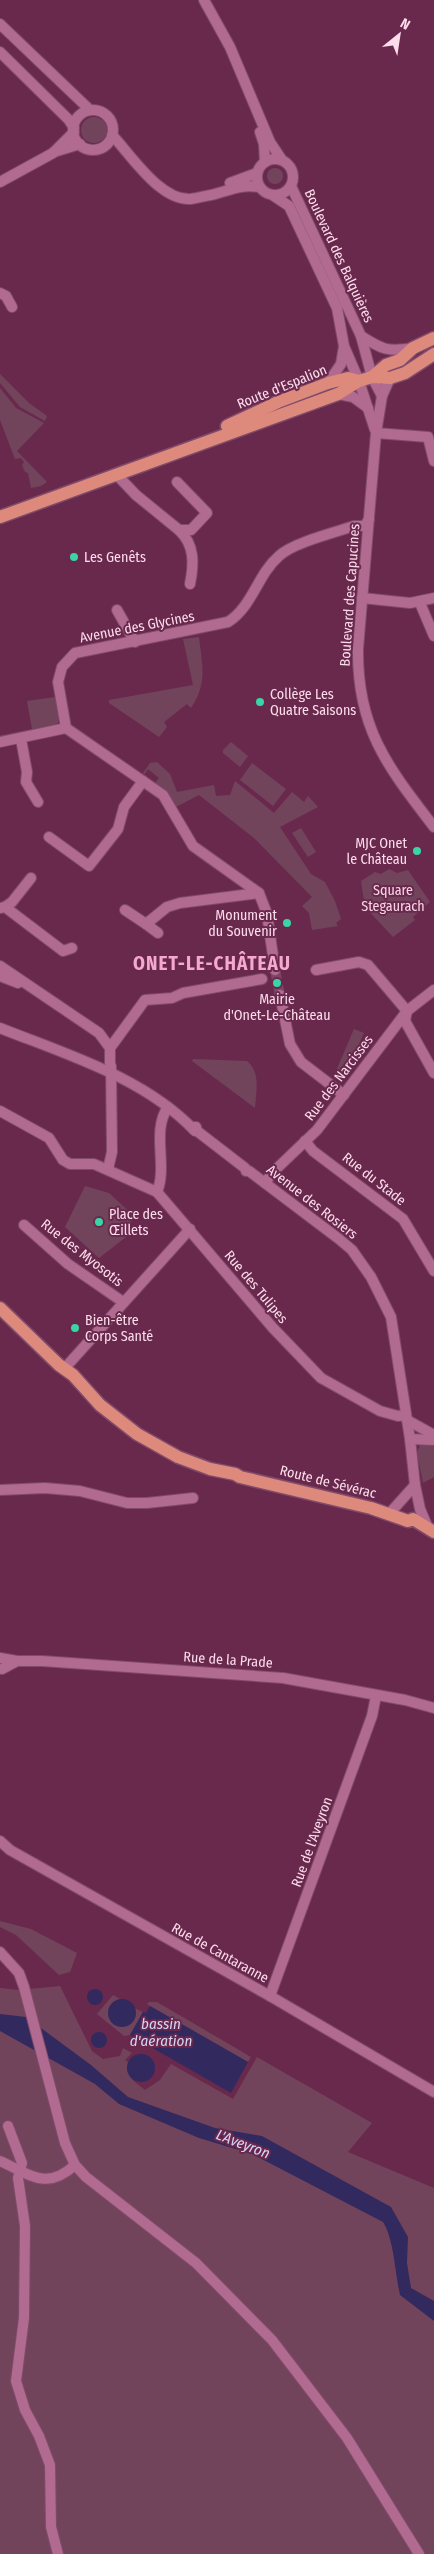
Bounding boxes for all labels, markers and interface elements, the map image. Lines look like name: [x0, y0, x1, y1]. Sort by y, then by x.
north arrow: [374, 10, 424, 60]
text: N: [397, 15, 413, 34]
street label: Boulevard des Balquières: [301, 187, 377, 325]
street label: Route d'Espalion: [235, 361, 329, 413]
street label: Boulevard des Capucines: [337, 523, 363, 667]
place label: Les Genêts: [84, 549, 146, 566]
marker: Les Genêts: [68, 551, 80, 563]
street label: Avenue des Glycines: [78, 608, 196, 646]
place label: Collège Les Quatre Saisons: [270, 686, 356, 719]
marker: Collège Les Quatre Saisons: [254, 696, 266, 708]
place label: MJC Onet le Château: [347, 835, 407, 868]
marker: MJC Onet le Château: [411, 845, 423, 857]
park label: Square Stegaurach: [361, 882, 425, 915]
place label: Monument du Souvenir: [208, 907, 277, 940]
marker: Monument du Souvenir: [281, 917, 293, 929]
district label: ONET-LE-CHÂTEAU: [133, 951, 291, 975]
marker: Mairie d'Onet-Le-Château: [271, 977, 283, 989]
place label: Mairie d'Onet-Le-Château: [223, 991, 331, 1024]
street label: Rue des Narcisses: [301, 1032, 377, 1124]
street label: Rue du Stade: [339, 1149, 409, 1209]
street label: Avenue des Rosiers: [263, 1161, 361, 1243]
place label: Place des Œillets: [109, 1206, 163, 1239]
street label: Rue des Myosotis: [37, 1216, 127, 1290]
marker: Place des Œillets: [93, 1216, 105, 1228]
street label: Rue des Tulipes: [221, 1247, 291, 1327]
place label: Bien-être Corps Santé: [85, 1312, 153, 1345]
marker: Bien-être Corps Santé: [69, 1322, 81, 1334]
street label: Route de Sévérac: [278, 1462, 378, 1502]
street label: Rue de la Prade: [183, 1648, 273, 1672]
street label: Rue de l'Aveyron: [288, 1795, 336, 1889]
street label: Rue de Cantaranne: [168, 1919, 272, 1987]
water label: bassin d'aération: [130, 2015, 192, 2050]
water label: L'Aveyron: [214, 2126, 272, 2162]

